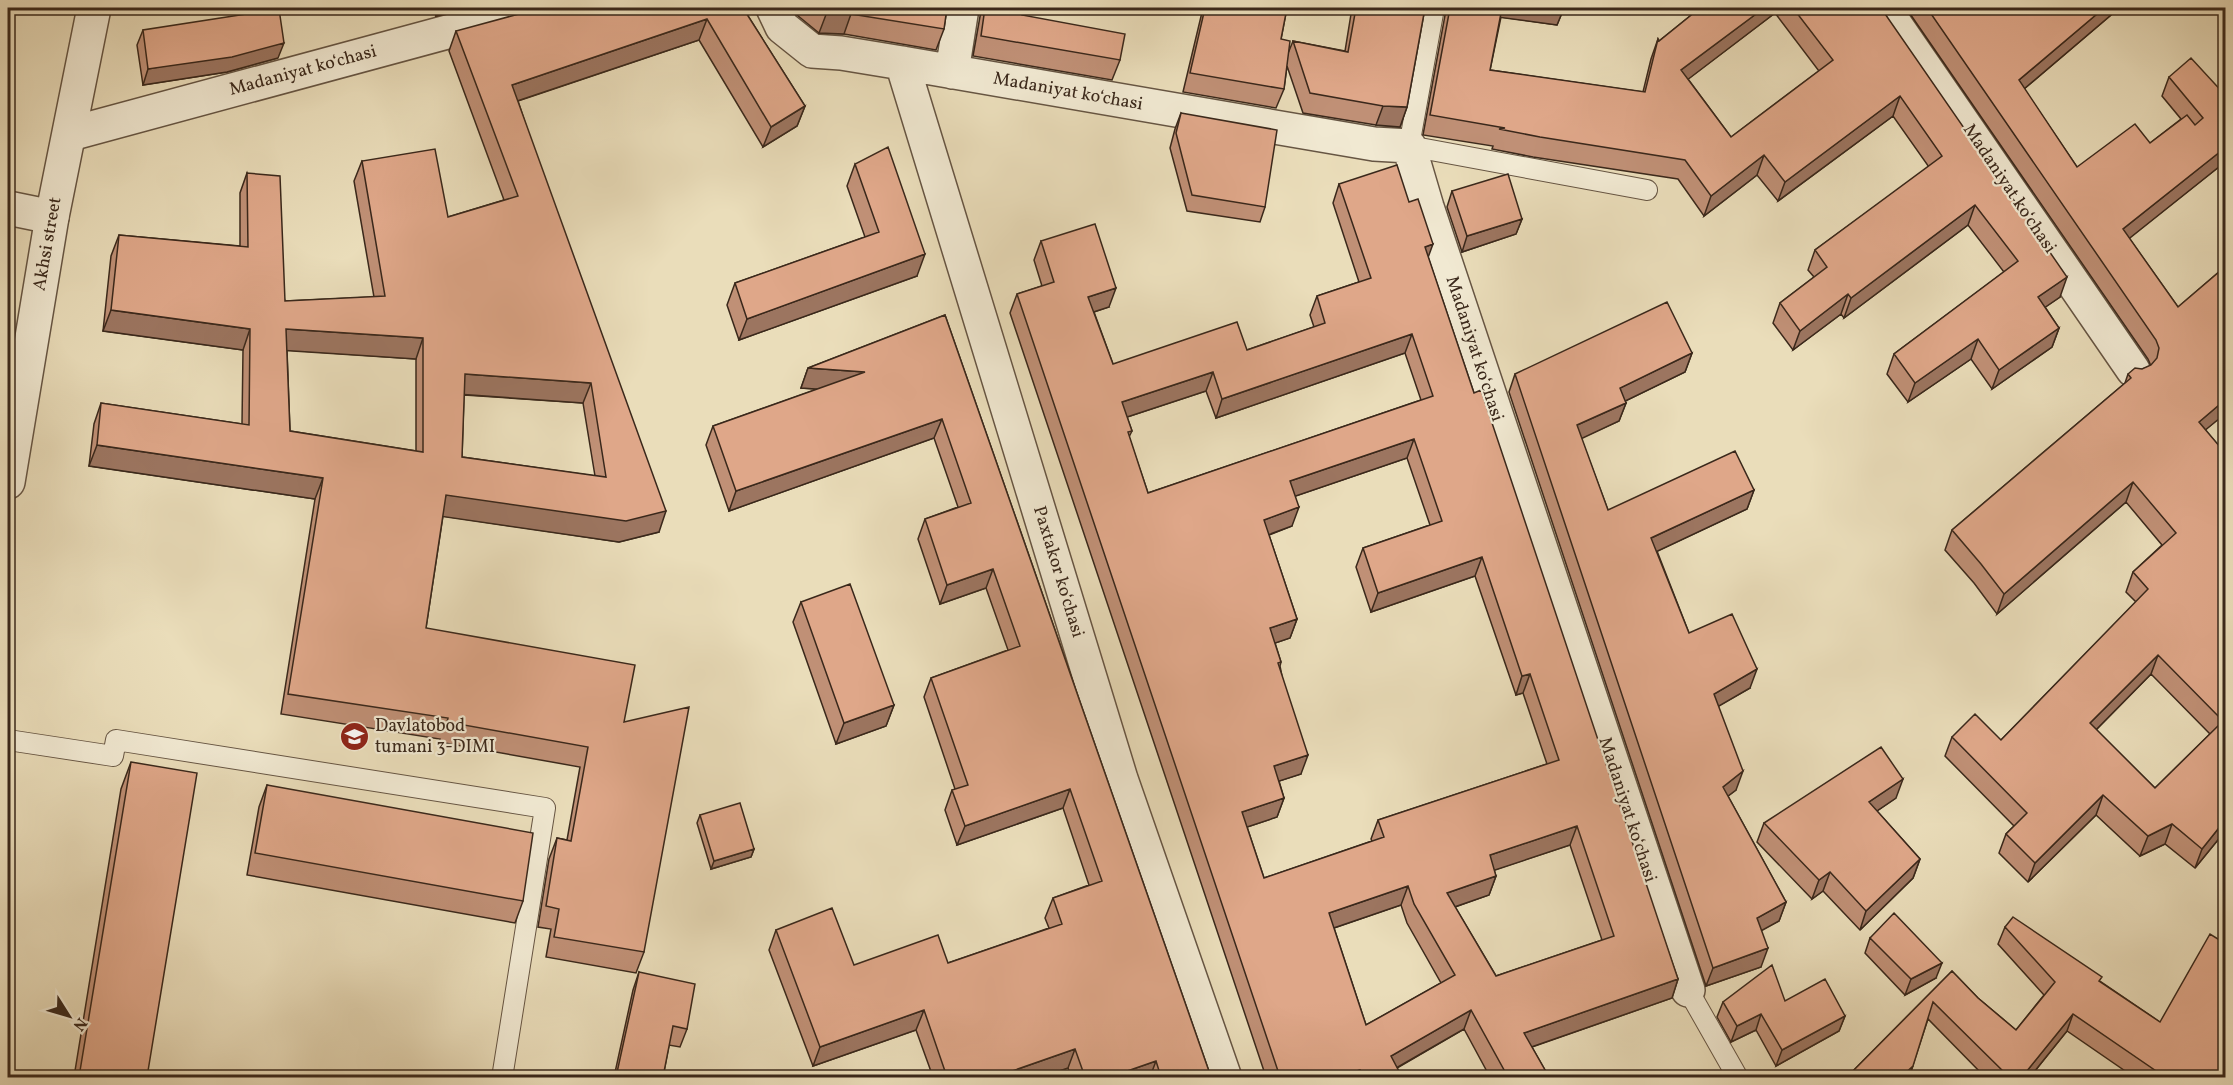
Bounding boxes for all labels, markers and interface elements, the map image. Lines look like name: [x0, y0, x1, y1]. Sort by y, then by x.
street label: Madaniyat koʻchasi: [227, 39, 379, 103]
street label: Madaniyat koʻchasi: [991, 67, 1145, 117]
street label: Madaniyat koʻchasi: [1956, 119, 2062, 259]
street label: Akhsi street: [27, 195, 69, 293]
street label: Madaniyat koʻchasi: [1439, 273, 1509, 425]
street label: Paxtakor koʻchasi: [1026, 503, 1090, 641]
place label: Davlatobod tumani 3-DIMI: [375, 714, 495, 760]
school or university icon: Davlatobod tumani 3-DIMI: [338, 720, 370, 752]
street label: Madaniyat koʻchasi: [1592, 734, 1662, 886]
north arrow: [39, 986, 99, 1046]
text: N: [67, 1013, 92, 1035]

